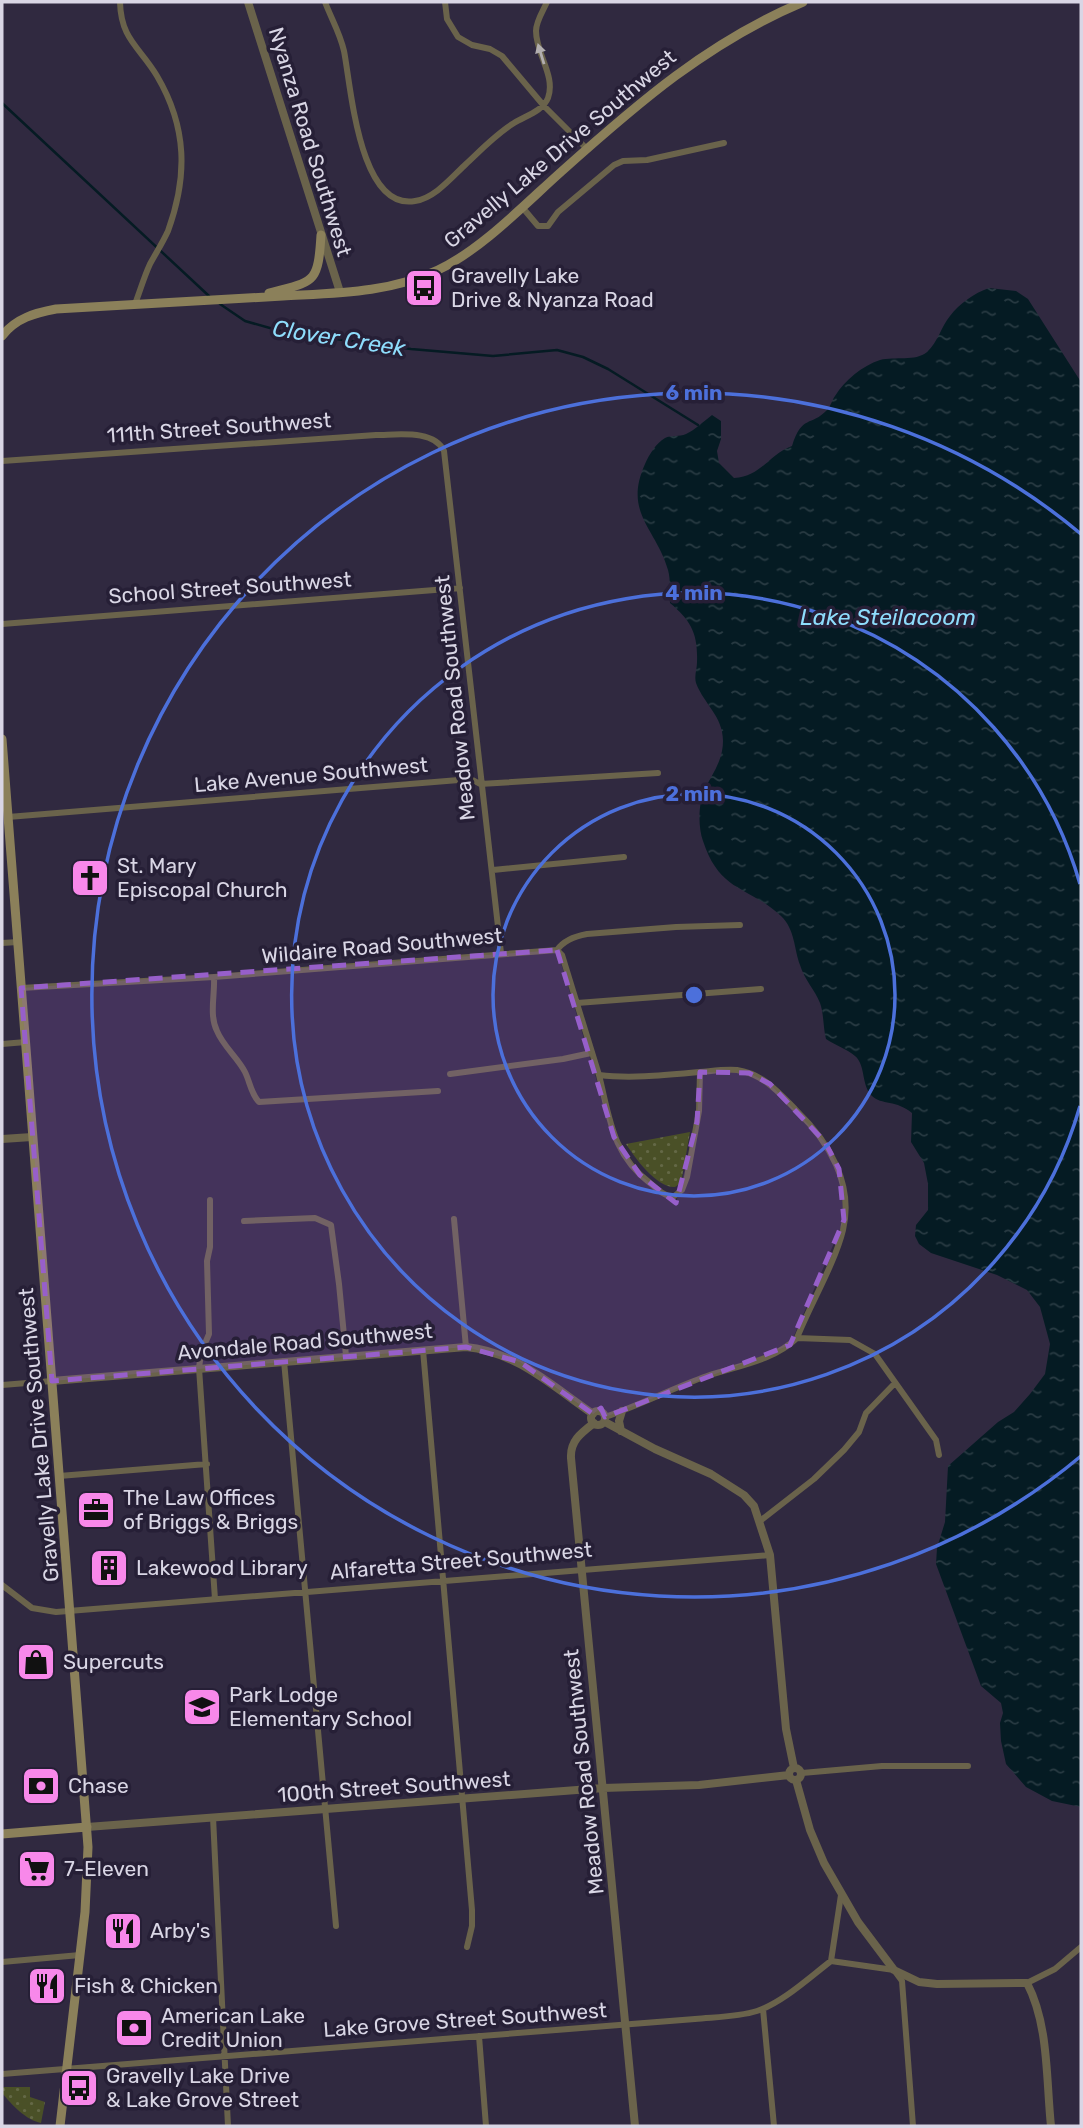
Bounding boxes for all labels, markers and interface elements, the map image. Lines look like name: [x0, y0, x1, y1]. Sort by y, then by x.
street label: Nyanza Road Southwest: [264, 24, 357, 259]
one-way arrow: [536, 43, 546, 64]
street label: Gravelly Lake Drive Southwest: [439, 44, 681, 253]
place label: Gravelly Lake Drive & Nyanza Road: [451, 263, 654, 312]
bus stop icon: Gravelly Lake Drive & Nyanza Road: [403, 267, 445, 309]
water label: Clover Creek: [271, 314, 409, 363]
text: 6 min: [666, 380, 722, 405]
street label: 111th Street Southwest: [106, 407, 332, 448]
street label: School Street Southwest: [108, 567, 352, 608]
street label: Meadow Road Southwest: [429, 574, 480, 822]
text: 4 min: [665, 580, 723, 605]
water label: Lake Steilacoom: [800, 603, 976, 631]
street label: Lake Avenue Southwest: [193, 752, 429, 797]
text: 2 min: [666, 781, 722, 806]
place label: St. Mary Episcopal Church: [117, 853, 288, 902]
church icon: St. Mary Episcopal Church: [69, 857, 111, 899]
street label: Wildaire Road Southwest: [261, 923, 503, 968]
centre of rings: [682, 983, 706, 1007]
street label: Gravelly Lake Drive Southwest: [13, 1287, 64, 1583]
street label: Avondale Road Southwest: [176, 1318, 434, 1365]
place label: The Law Offices of Briggs & Briggs: [123, 1485, 298, 1534]
office icon: The Law Offices of Briggs & Briggs: [75, 1489, 117, 1531]
street label: Alfaretta Street Southwest: [329, 1537, 593, 1584]
building icon: Lakewood Library: [88, 1547, 130, 1589]
place label: Lakewood Library: [136, 1555, 308, 1580]
shop icon: Supercuts: [15, 1641, 57, 1683]
street label: Meadow Road Southwest: [558, 1648, 609, 1896]
place label: Supercuts: [63, 1649, 164, 1674]
place label: Park Lodge Elementary School: [229, 1682, 412, 1731]
school or university icon: Park Lodge Elementary School: [181, 1686, 223, 1728]
bank icon: Chase: [20, 1765, 62, 1807]
street label: 100th Street Southwest: [277, 1766, 511, 1807]
place label: Chase: [68, 1773, 129, 1798]
supermarket icon: 7-Eleven: [16, 1848, 58, 1890]
place label: 7-Eleven: [64, 1856, 149, 1881]
restaurant icon: Arby's: [102, 1910, 144, 1952]
place label: Arby's: [150, 1918, 211, 1943]
restaurant icon: Fish & Chicken: [26, 1965, 68, 2007]
place label: Fish & Chicken: [74, 1973, 218, 1998]
street label: Lake Grove Street Southwest: [322, 1997, 608, 2042]
place label: American Lake Credit Union: [161, 2003, 305, 2052]
bank icon: American Lake Credit Union: [113, 2007, 155, 2049]
place label: Gravelly Lake Drive & Lake Grove Street: [106, 2063, 299, 2112]
bus stop icon: Gravelly Lake Drive & Lake Grove Street: [58, 2067, 100, 2109]

